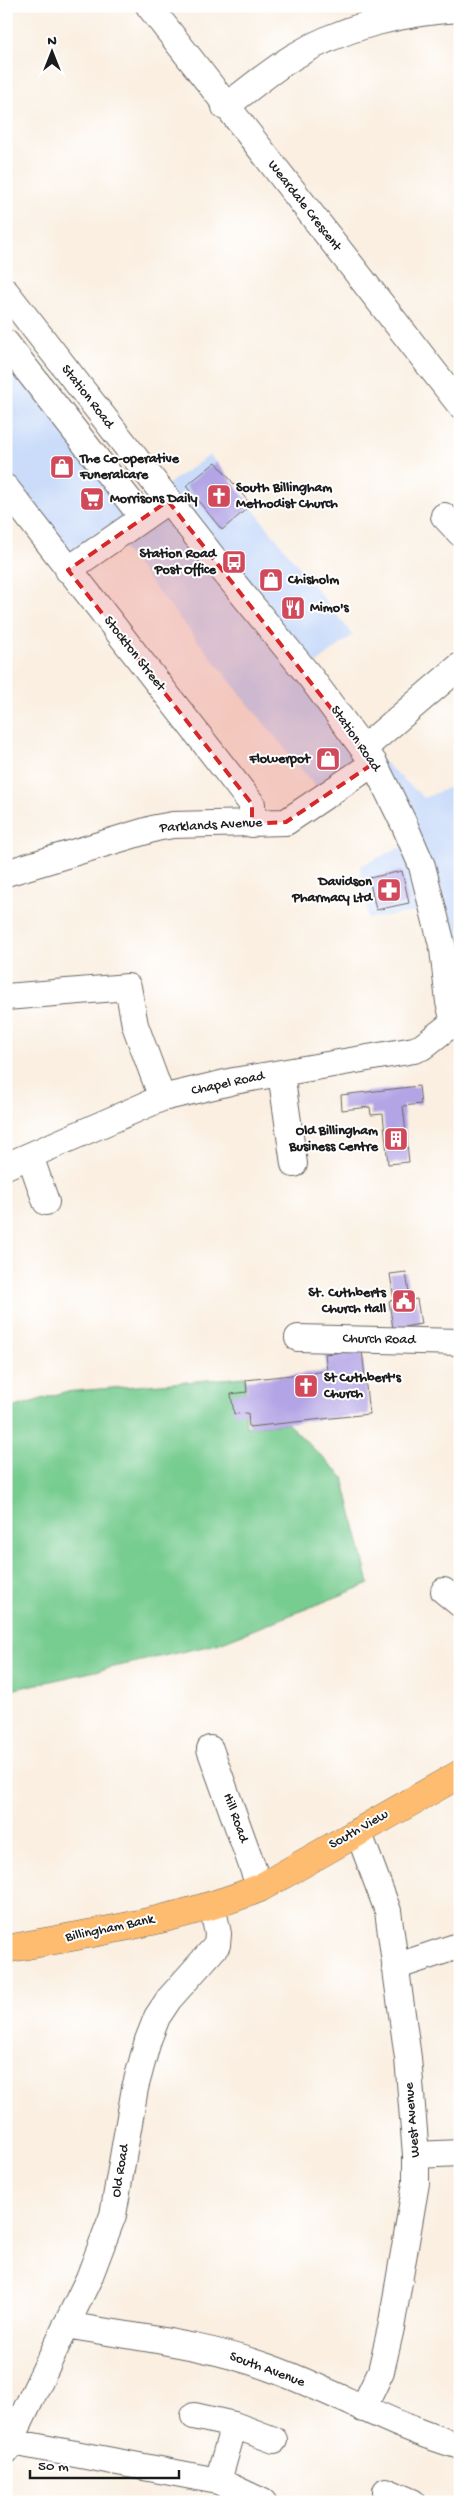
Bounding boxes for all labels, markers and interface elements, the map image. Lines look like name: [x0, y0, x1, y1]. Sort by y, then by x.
north arrow: [28, 28, 78, 78]
text: N: [47, 33, 57, 50]
street label: Weardale Crescent: [263, 157, 346, 256]
street label: Station Road: [57, 362, 118, 434]
place label: The Co-operative Funeralcare: [79, 451, 180, 484]
shop icon: The Co-operative Funeralcare: [49, 454, 75, 480]
place label: South Billingham Methodist Church: [236, 480, 338, 513]
church icon: South Billingham Methodist Church: [206, 483, 232, 509]
supermarket icon: Morrisons Daily: [79, 486, 105, 512]
place label: Morrisons Daily: [110, 491, 197, 508]
place label: Station Road Post Office: [139, 546, 218, 579]
bus stop icon: Station Road Post Office: [221, 549, 247, 575]
shop icon: Chisholm: [258, 567, 284, 593]
place label: Chisholm: [287, 572, 339, 589]
restaurant icon: Mimo's: [280, 595, 306, 621]
place label: Mimo's: [310, 600, 350, 617]
street label: Stockton Street: [99, 613, 169, 696]
street label: Station Road: [326, 703, 385, 777]
shop icon: Flowerpot: [315, 746, 341, 772]
place label: Flowerpot: [249, 751, 311, 768]
street label: Parklands Avenue: [158, 815, 264, 837]
place label: Davidson Pharmacy Ltd: [291, 874, 374, 907]
pharmacy icon: Davidson Pharmacy Ltd: [376, 877, 402, 903]
street label: Chapel Road: [190, 1068, 268, 1100]
place label: Old Billingham Business Centre: [288, 1123, 379, 1156]
building icon: Old Billingham Business Centre: [383, 1126, 409, 1152]
place label: St. Cuthberts Church Hall: [308, 1285, 387, 1318]
public building icon: St. Cuthberts Church Hall: [391, 1288, 417, 1314]
street label: Church Road: [342, 1331, 417, 1349]
place label: St Cuthbert's Church: [323, 1370, 402, 1403]
church icon: St Cuthbert's Church: [293, 1373, 319, 1399]
street label: Hill Road: [218, 1791, 252, 1847]
street label: South View: [326, 1806, 392, 1854]
street label: Billingham Bank: [63, 1911, 158, 1947]
street label: West Avenue: [401, 2081, 425, 2158]
street label: Old Road: [108, 2141, 134, 2199]
street label: South Avenue: [227, 2349, 308, 2392]
scale bar: [30, 2448, 179, 2480]
text: 50 m: [38, 2458, 69, 2476]

